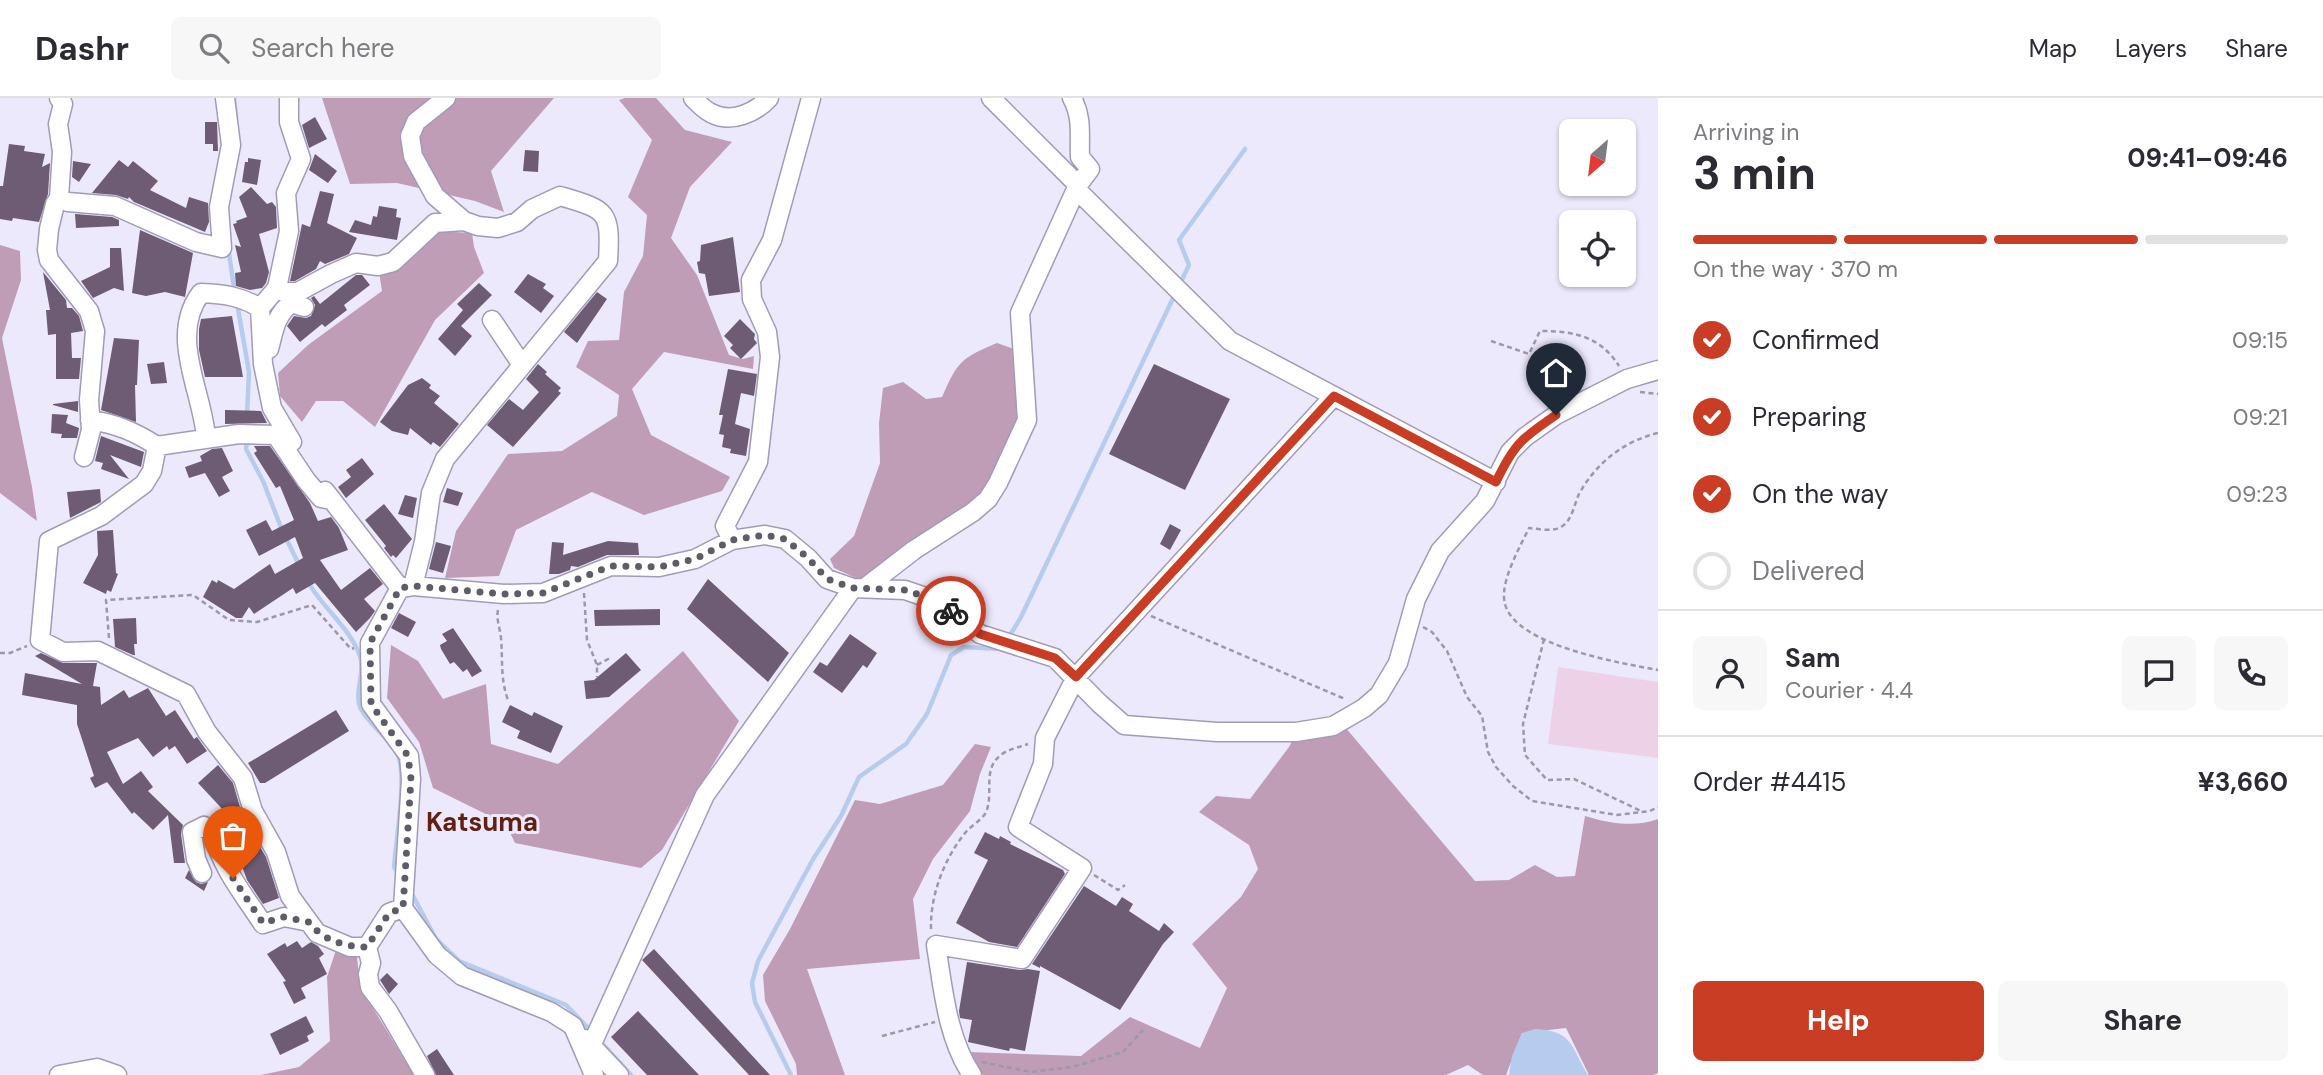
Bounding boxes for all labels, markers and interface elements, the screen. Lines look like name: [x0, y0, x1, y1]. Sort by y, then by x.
search box: [171, 17, 661, 80]
text: Dashr: [35, 27, 129, 70]
icon: search: [195, 29, 233, 67]
text: Search here: [251, 31, 395, 65]
text: Map: [2029, 33, 2077, 64]
text: Layers: [2115, 33, 2187, 64]
text: Share: [2225, 33, 2288, 64]
text: Arriving in: [1693, 117, 1799, 147]
north arrow: [1559, 119, 1636, 196]
map controls: [1559, 119, 1636, 287]
text: 09:41–09:46: [2127, 141, 2288, 175]
text: 3 min: [1693, 143, 1816, 203]
button: locate: [1559, 210, 1636, 287]
text: On the way · 370 m: [1693, 254, 1898, 284]
icon: check: [1693, 321, 1731, 359]
text: Confirmed: [1752, 323, 1879, 357]
text: 09:15: [2232, 325, 2288, 355]
pin: [1526, 343, 1586, 415]
icon: home: [1537, 354, 1575, 392]
icon: check: [1693, 398, 1731, 436]
text: Preparing: [1752, 400, 1867, 434]
text: 09:21: [2233, 402, 2288, 432]
icon: check: [1693, 475, 1731, 513]
text: On the way: [1752, 477, 1888, 511]
text: 09:23: [2226, 479, 2288, 509]
text: Delivered: [1752, 554, 1865, 588]
courier: [916, 576, 986, 646]
icon: bike: [932, 592, 970, 630]
button: person: [1693, 636, 1767, 710]
button: chat: [2122, 636, 2196, 710]
button: phone: [2214, 636, 2288, 710]
text: Sam: [1785, 641, 1840, 675]
text: Courier · 4.4: [1785, 675, 1913, 705]
text: Order #4415: [1693, 765, 1846, 799]
text: ¥3,660: [2198, 765, 2288, 799]
district label: Katsuma: [426, 805, 538, 839]
pin: [203, 806, 263, 878]
icon: bag: [214, 817, 252, 855]
button: Help: [1693, 981, 1984, 1061]
button: Share: [1998, 981, 2288, 1061]

